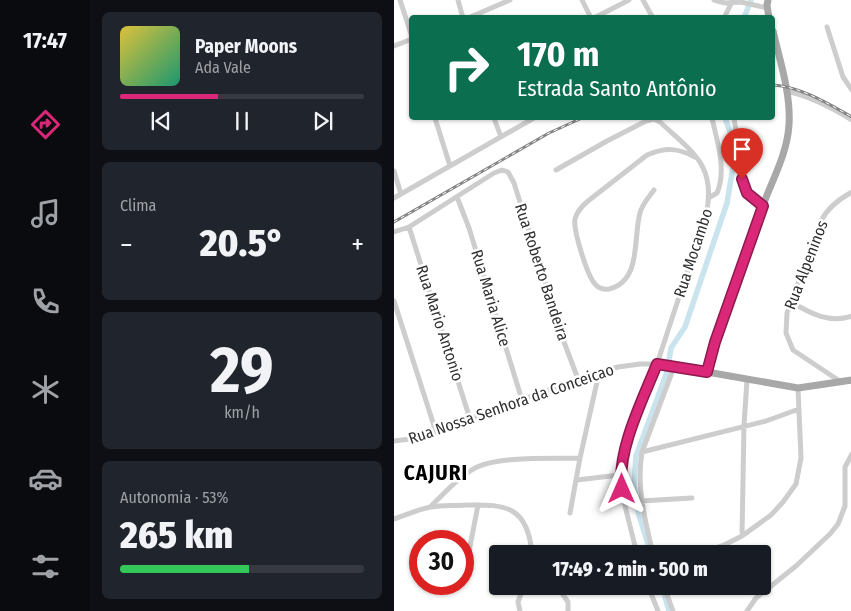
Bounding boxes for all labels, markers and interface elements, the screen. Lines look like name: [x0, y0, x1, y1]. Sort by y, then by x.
text: 17:47: [23, 27, 67, 54]
text: 170 m: [517, 33, 600, 75]
text: Paper Moons: [195, 35, 297, 58]
icon: right: [434, 35, 499, 100]
text: Ada Vale: [195, 58, 251, 77]
text: Estrada Santo Antônio: [517, 75, 717, 102]
icon: directions: [28, 107, 63, 142]
icon: previous: [147, 107, 175, 135]
icon: pause: [228, 107, 256, 135]
icon: next: [309, 107, 337, 135]
pin: [721, 128, 763, 179]
icon: arrive: [728, 135, 756, 163]
icon: music: [28, 196, 63, 231]
text: Clima: [120, 196, 156, 215]
street label: Rua Roberto Bandeira: [511, 201, 573, 343]
street label: Rua Mocambo: [670, 206, 716, 300]
street label: Rua Alpeninos: [780, 218, 832, 312]
text: 20.5°: [200, 220, 284, 266]
text: −: [120, 228, 133, 261]
text: +: [351, 228, 364, 261]
street label: Rua Maria Alice: [467, 247, 515, 349]
street label: Rua Mario Antonio: [412, 263, 468, 383]
icon: phone: [28, 284, 63, 319]
text: 29: [210, 331, 274, 409]
street label: Rua Nossa Senhora da Conceicao: [406, 360, 616, 448]
icon: climate: [28, 372, 63, 407]
text: km/h: [224, 403, 260, 422]
district label: CAJURI: [404, 460, 468, 486]
icon: car: [28, 461, 63, 496]
position arrow: [595, 462, 647, 514]
text: Autonomia · 53%: [120, 488, 229, 507]
text: 265 km: [120, 512, 233, 558]
speed limit sign: 30: [409, 530, 474, 595]
icon: filters: [28, 549, 63, 584]
text: 17:49 · 2 min · 500 m: [552, 558, 708, 581]

